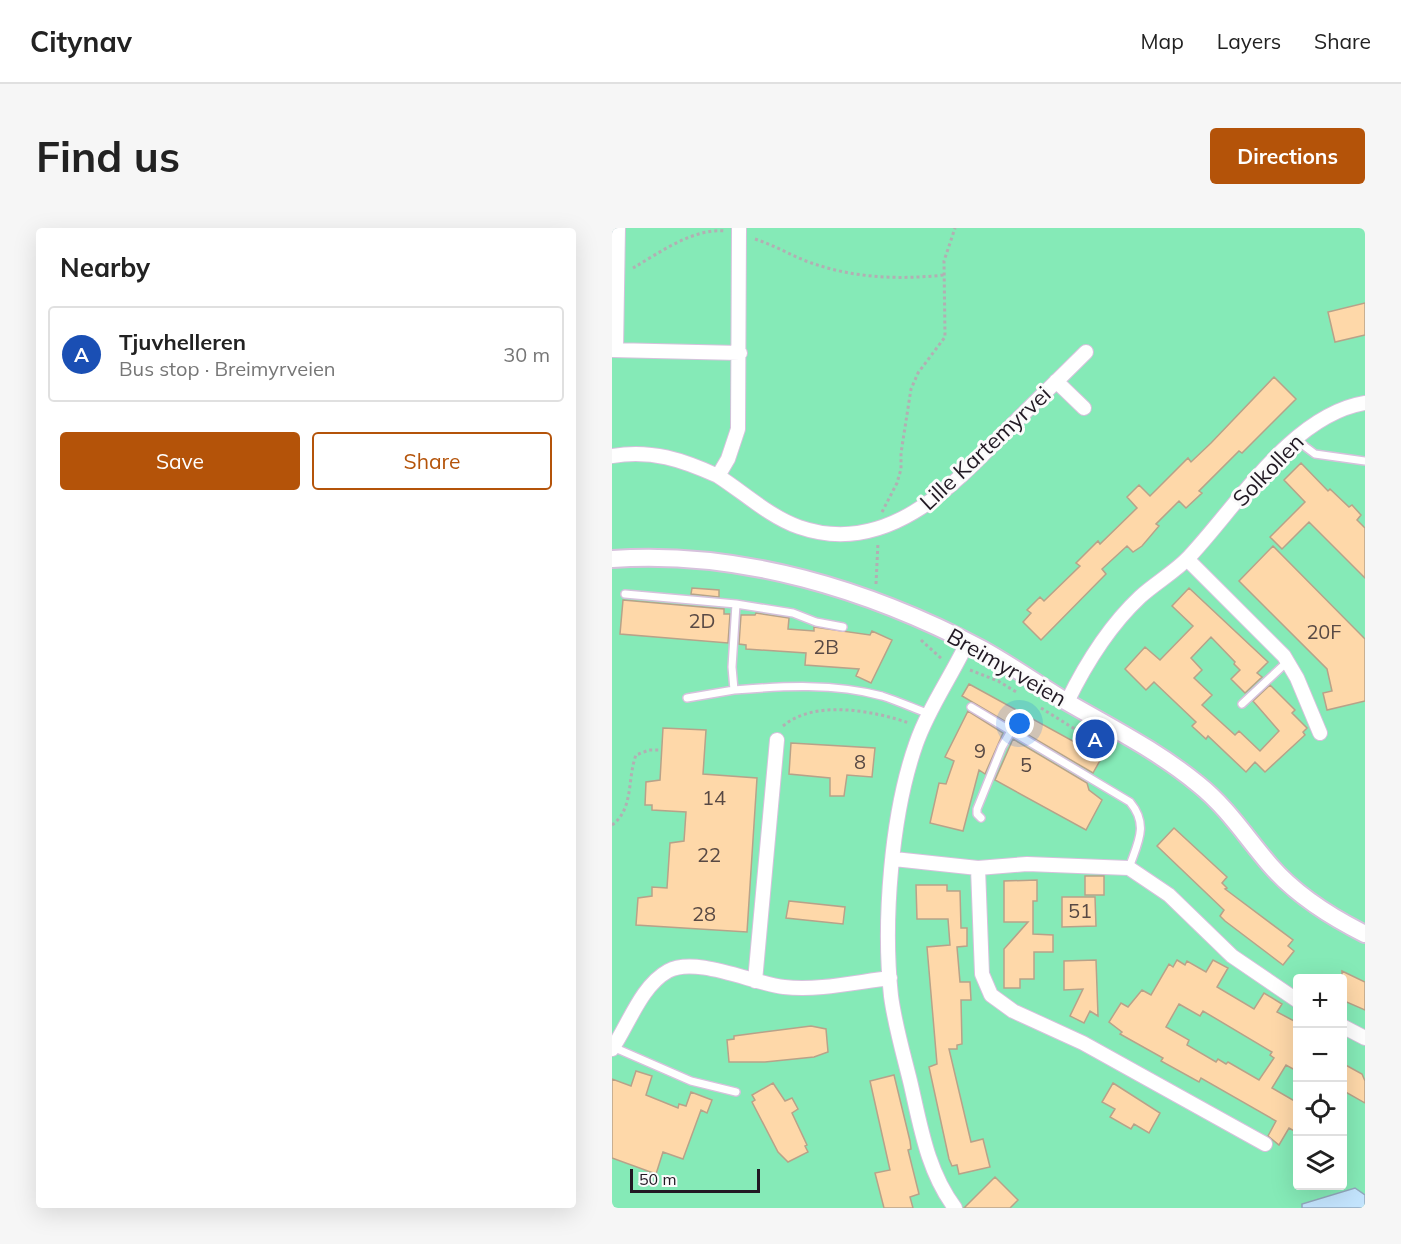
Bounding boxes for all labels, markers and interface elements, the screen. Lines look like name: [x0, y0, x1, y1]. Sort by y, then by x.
text: Citynav: [30, 24, 132, 59]
text: Map: [1141, 28, 1184, 54]
text: Layers: [1217, 28, 1281, 54]
text: Share: [1314, 28, 1371, 54]
button: Directions: [1210, 128, 1365, 184]
text: Find us: [36, 130, 180, 183]
text: Nearby: [60, 251, 150, 284]
text: Tjuvhelleren: [119, 328, 246, 356]
text: A: [74, 342, 89, 367]
text: 30 m: [503, 342, 550, 367]
text: Bus stop · Breimyrveien: [119, 356, 336, 381]
street label: Lille Kartemyrvei: [914, 380, 1056, 516]
street label: Solkollen: [1227, 428, 1309, 512]
button: Save: [60, 432, 300, 490]
button: Share: [312, 432, 552, 490]
house number: 2D: [689, 608, 715, 633]
house number: 20F: [1306, 619, 1342, 644]
street label: Breimyrveien: [942, 622, 1072, 712]
house number: 2B: [813, 634, 839, 659]
your location: [1005, 709, 1034, 738]
pin: A: [1076, 716, 1114, 762]
house number: 9: [974, 738, 986, 763]
house number: 8: [854, 749, 866, 774]
house number: 5: [1020, 752, 1032, 777]
house number: 14: [702, 785, 726, 810]
house number: 22: [697, 842, 721, 867]
house number: 51: [1068, 898, 1092, 923]
house number: 28: [692, 901, 716, 926]
map controls: [1293, 974, 1347, 1190]
button: +: [1293, 974, 1347, 1028]
button: −: [1293, 1028, 1347, 1082]
button: locate: [1293, 1082, 1347, 1136]
button: layers: [1293, 1136, 1347, 1190]
scale bar: [630, 1166, 760, 1194]
text: 50 m: [639, 1169, 676, 1189]

